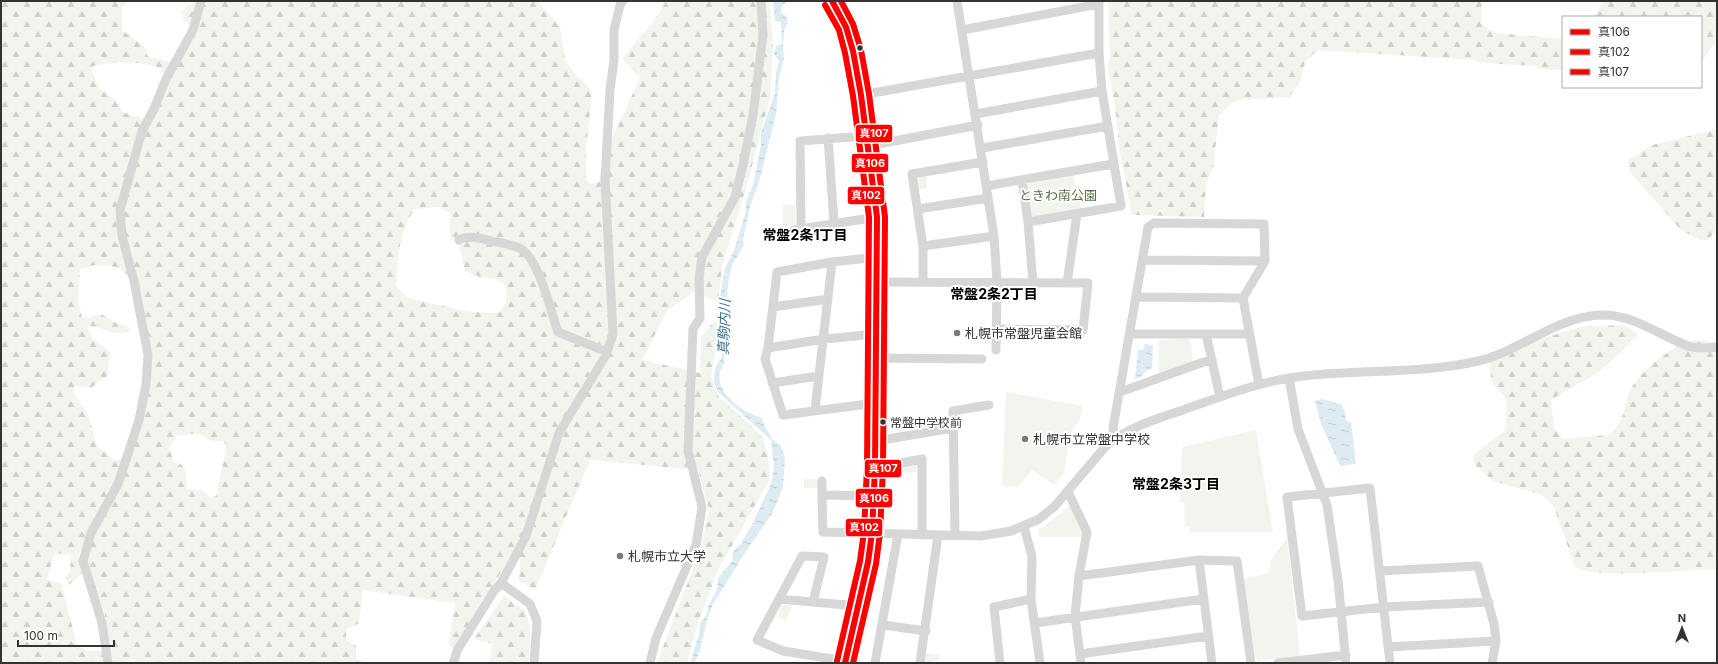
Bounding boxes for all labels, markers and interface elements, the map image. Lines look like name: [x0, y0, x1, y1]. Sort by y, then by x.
legend: [1562, 16, 1702, 88]
text: 真106: [1598, 24, 1630, 39]
unlabelled marker: [855, 43, 865, 53]
text: 真102: [1598, 44, 1630, 59]
text: 真107: [1598, 64, 1629, 79]
line badge: 真107: [855, 124, 893, 143]
text: 真107: [859, 126, 889, 140]
line badge: 真106: [851, 153, 889, 173]
text: 真106: [855, 156, 885, 170]
line badge: 真102: [847, 186, 885, 205]
park label: ときわ南公園: [1019, 187, 1097, 203]
text: 真102: [851, 188, 881, 202]
district label: 常盤2条1丁目: [763, 226, 847, 243]
district label: 常盤2条2丁目: [950, 285, 1038, 302]
water label: 真駒内川: [714, 297, 733, 355]
place label: 札幌市常盤児童会館: [965, 325, 1082, 341]
marker: 札幌市常盤児童会館: [952, 328, 962, 338]
place label: 常盤中学校前: [890, 415, 962, 430]
marker: 常盤中学校前: [878, 417, 888, 427]
place label: 札幌市立常盤中学校: [1033, 431, 1150, 447]
marker: 札幌市立常盤中学校: [1020, 434, 1030, 444]
line badge: 真107: [864, 459, 902, 478]
text: 真107: [868, 461, 898, 475]
district label: 常盤2条3丁目: [1132, 475, 1220, 492]
line badge: 真106: [855, 488, 893, 508]
text: 真106: [859, 491, 889, 505]
line badge: 真102: [845, 518, 883, 537]
text: 真102: [849, 520, 879, 534]
place label: 札幌市立大学: [628, 548, 706, 564]
marker: 札幌市立大学: [615, 551, 625, 561]
north arrow: [1662, 608, 1702, 648]
text: N: [1678, 611, 1686, 625]
scale bar: [18, 622, 114, 648]
text: 100 m: [24, 628, 58, 643]

